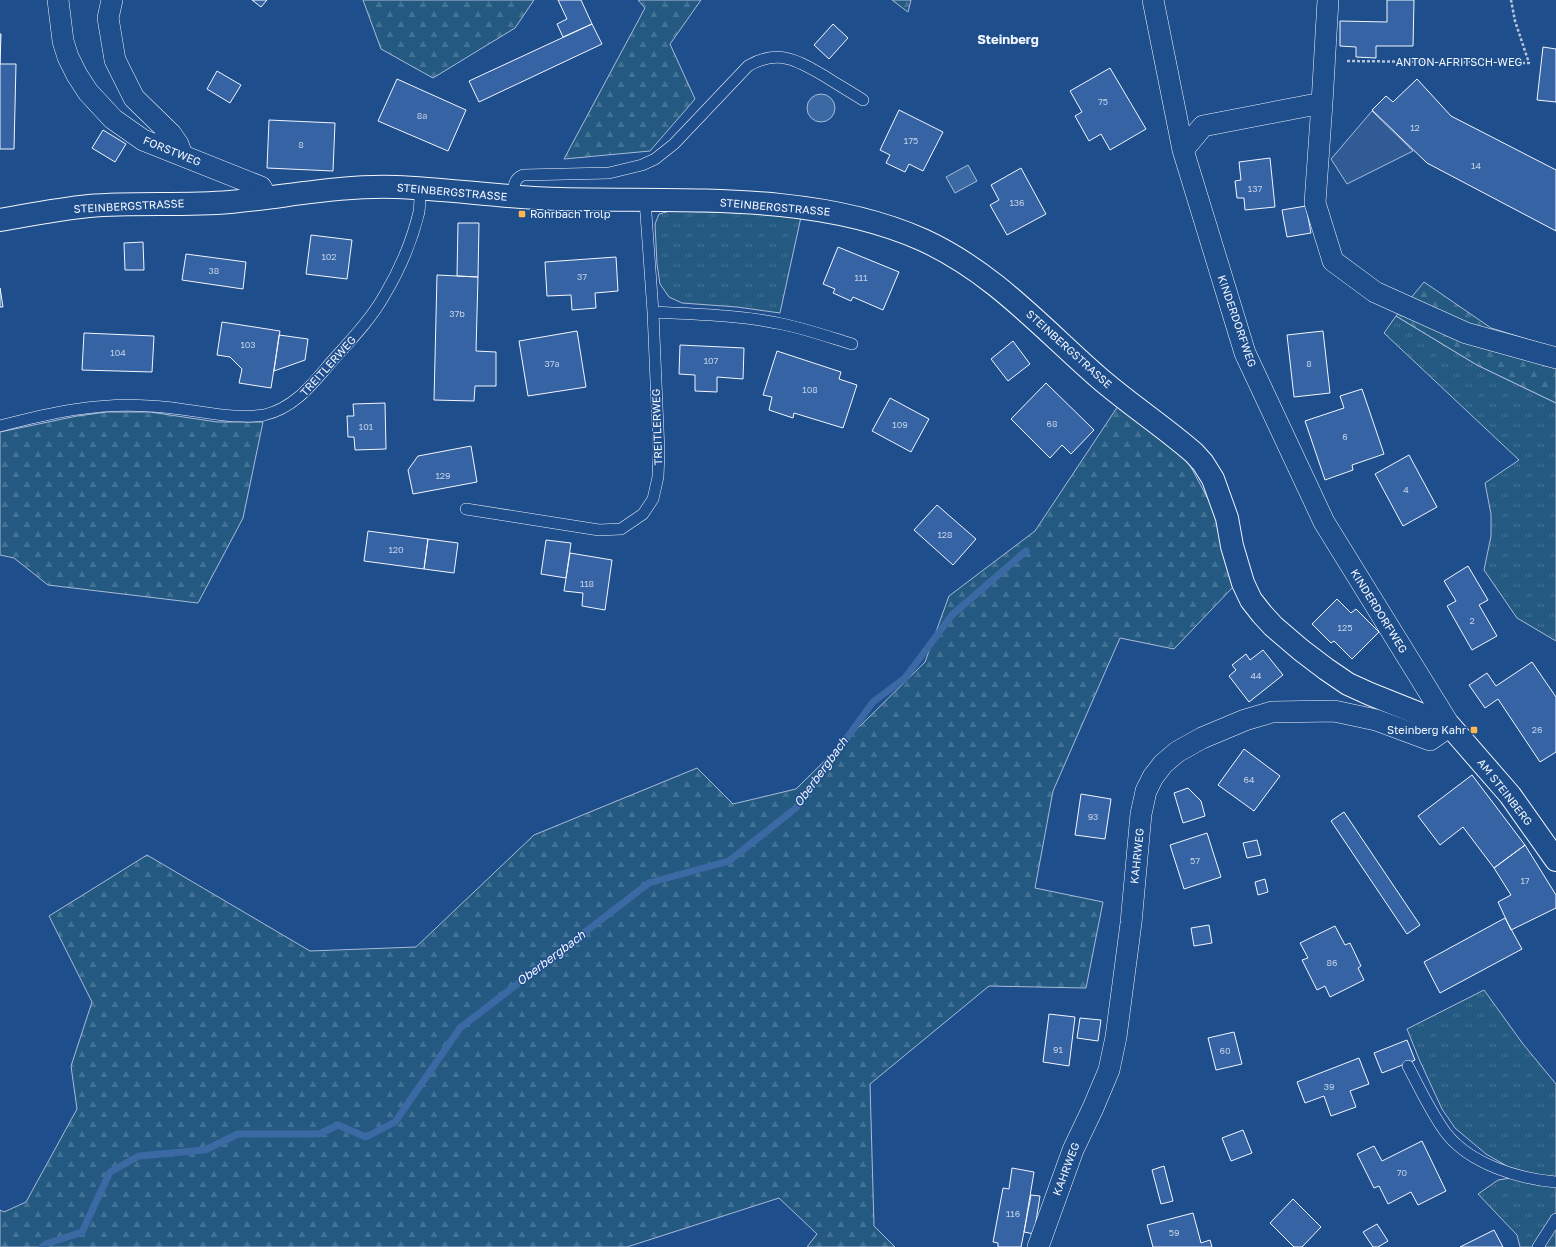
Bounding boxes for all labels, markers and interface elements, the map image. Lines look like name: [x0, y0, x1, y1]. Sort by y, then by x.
district label: Steinberg: [977, 31, 1039, 47]
street label: ANTON-AFRITSCH-WEG: [1396, 55, 1523, 68]
house number: 75: [1098, 96, 1108, 107]
house number: 8a: [417, 110, 427, 121]
house number: 12: [1410, 122, 1420, 133]
street label: FORSTWEG: [141, 133, 203, 168]
house number: 175: [904, 135, 918, 146]
house number: 8: [298, 139, 304, 150]
house number: 14: [1471, 160, 1481, 171]
street label: STEINBERGSTRASSE: [396, 180, 508, 203]
house number: 137: [1248, 183, 1262, 194]
street label: STEINBERGSTRASSE: [719, 195, 831, 218]
street label: STEINBERGSTRASSE: [73, 196, 185, 215]
house number: 136: [1009, 197, 1025, 208]
place label: Rohrbach Trolp: [530, 207, 611, 220]
marker: Rohrbach Trolp: [517, 209, 527, 219]
house number: 102: [321, 251, 337, 262]
house number: 38: [209, 265, 219, 276]
house number: 37: [577, 271, 587, 282]
house number: 111: [854, 272, 868, 283]
street label: KINDERDORFWEG: [1216, 273, 1259, 369]
street label: STEINBERGSTRASSE: [1024, 307, 1115, 391]
house number: 37b: [449, 308, 465, 319]
street label: TREITLERWEG: [297, 333, 358, 399]
house number: 103: [240, 339, 256, 350]
house number: 104: [110, 347, 126, 358]
house number: 107: [704, 355, 719, 366]
house number: 37a: [544, 358, 560, 369]
house number: 8: [1306, 358, 1312, 369]
house number: 108: [802, 384, 818, 395]
street label: TREITLERWEG: [649, 388, 664, 466]
house number: 68: [1047, 418, 1057, 429]
house number: 109: [892, 419, 908, 430]
house number: 101: [359, 421, 374, 432]
house number: 6: [1342, 431, 1348, 442]
house number: 129: [435, 470, 451, 481]
house number: 4: [1403, 484, 1409, 495]
house number: 128: [937, 529, 953, 540]
house number: 120: [388, 544, 404, 555]
street label: KINDERDORFWEG: [1348, 566, 1411, 655]
house number: 118: [580, 578, 594, 589]
house number: 2: [1469, 615, 1475, 626]
house number: 125: [1338, 622, 1352, 633]
house number: 44: [1251, 670, 1262, 681]
place label: Steinberg Kahr: [1387, 723, 1467, 736]
house number: 26: [1532, 724, 1542, 735]
marker: Steinberg Kahr: [1469, 725, 1479, 735]
water label: Oberbergbach: [790, 734, 851, 809]
street label: AM STEINBERG: [1475, 756, 1536, 828]
house number: 64: [1244, 774, 1255, 785]
house number: 93: [1088, 811, 1098, 822]
street label: KAHRWEG: [1127, 827, 1146, 884]
house number: 57: [1190, 855, 1200, 866]
house number: 17: [1520, 875, 1530, 886]
water label: Oberbergbach: [513, 926, 589, 988]
house number: 86: [1327, 957, 1337, 968]
house number: 91: [1053, 1044, 1064, 1055]
house number: 60: [1219, 1045, 1231, 1056]
house number: 39: [1324, 1081, 1334, 1092]
street label: KAHRWEG: [1049, 1140, 1082, 1197]
house number: 70: [1397, 1167, 1408, 1178]
house number: 116: [1006, 1208, 1020, 1219]
house number: 59: [1169, 1227, 1179, 1238]

